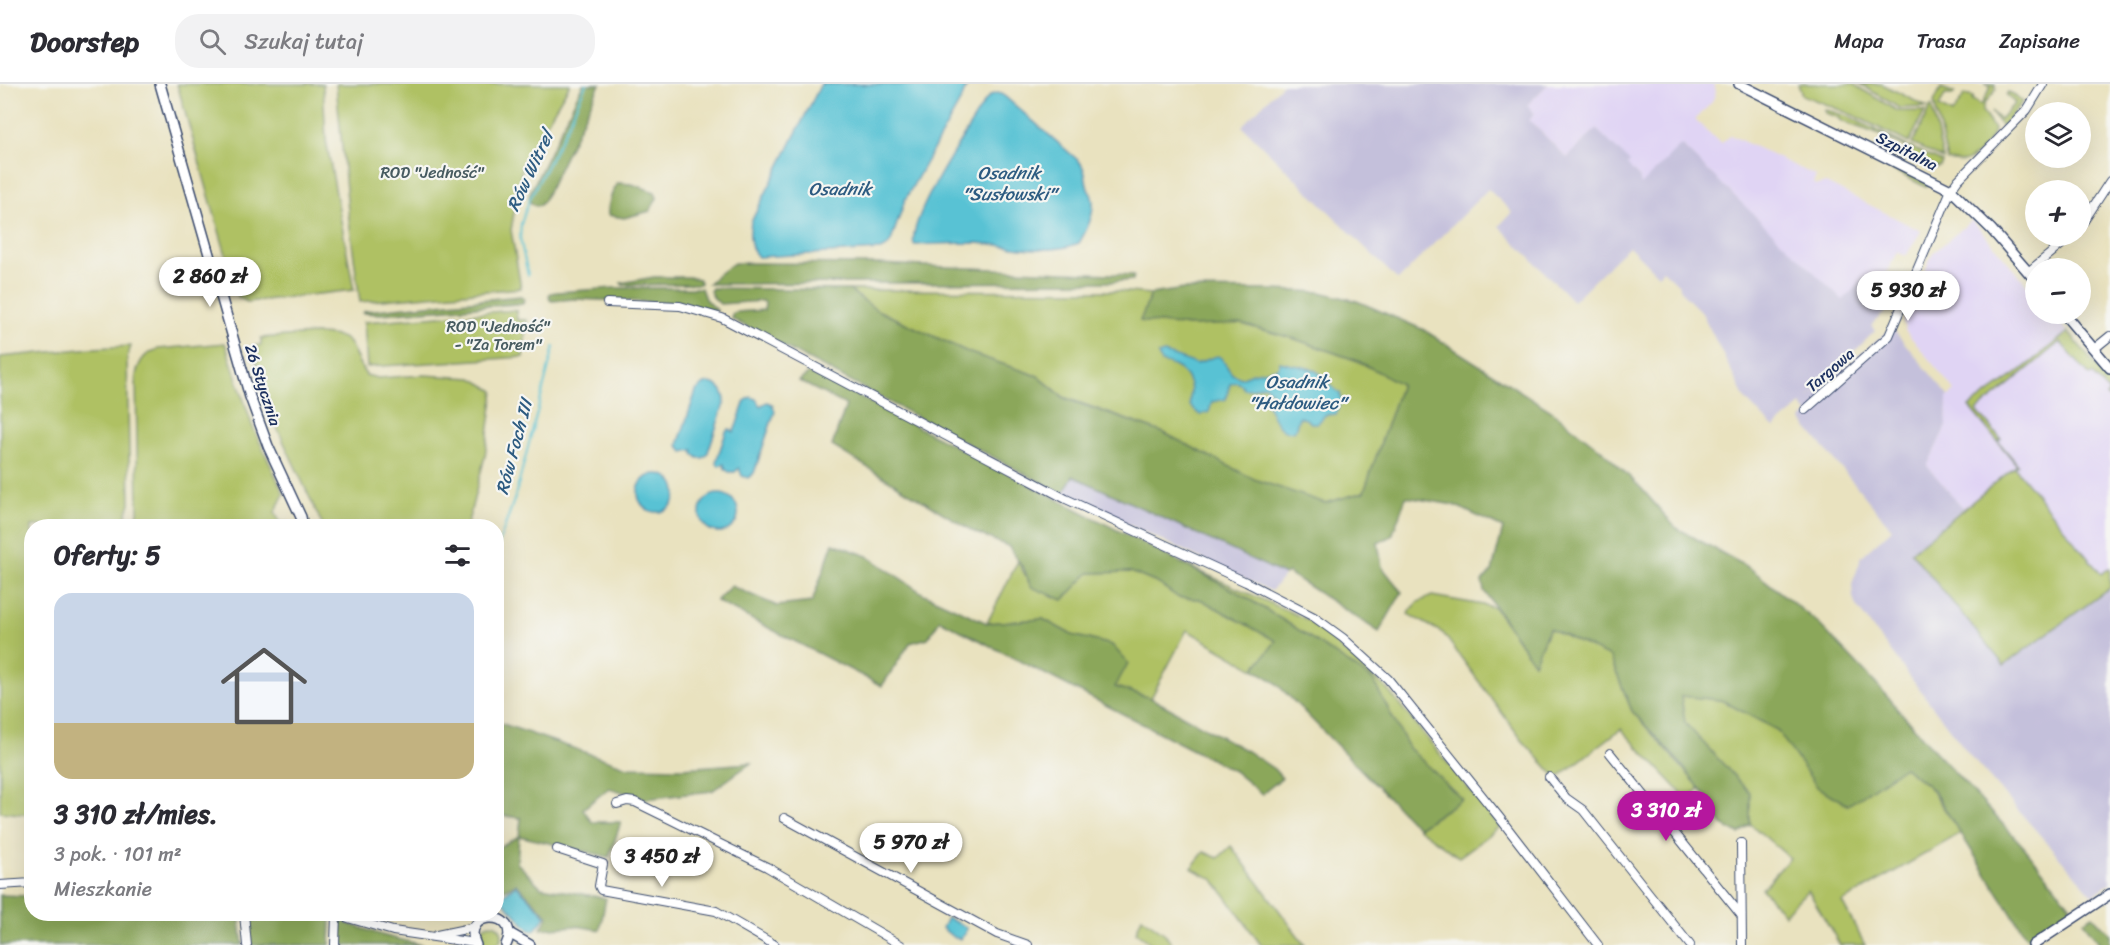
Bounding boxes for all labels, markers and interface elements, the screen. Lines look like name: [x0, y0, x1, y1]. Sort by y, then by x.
search box: [175, 14, 595, 68]
text: Doorstep: [30, 17, 139, 66]
text: Szukaj tutaj: [244, 22, 364, 61]
text: Mapa: [1834, 22, 1884, 60]
text: Trasa: [1917, 22, 1966, 60]
text: Zapisane: [1999, 22, 2080, 60]
icon: search: [196, 25, 229, 58]
map controls: [2025, 102, 2091, 324]
button: layers: [2025, 102, 2091, 168]
water label: Rów Witrel: [497, 122, 564, 217]
street label: Szpitalna: [1871, 123, 1943, 179]
water label: Osadnik "Susłowski": [962, 157, 1060, 210]
park label: ROD "Jedność": [380, 158, 485, 187]
water label: Osadnik: [809, 173, 874, 205]
button: +: [2025, 180, 2091, 246]
pin: 2 860 zł: [148, 257, 272, 308]
button: −: [2025, 258, 2091, 324]
text: 2 860 zł: [173, 259, 247, 294]
pin: 5 930 zł: [1846, 271, 1970, 322]
text: 5 930 zł: [1871, 273, 1945, 308]
park label: ROD "Jedność" - "Za Torem": [446, 312, 551, 359]
street label: 26 Stycznia: [236, 340, 290, 431]
street label: Targowa: [1799, 340, 1861, 400]
water label: Osadnik "Hałdowiec": [1249, 366, 1350, 419]
water label: Rów Foch III: [486, 392, 543, 498]
text: Oferty: 5: [54, 532, 161, 578]
icon: filters: [441, 539, 474, 572]
icon: home: [210, 632, 318, 740]
text: 3 310 zł/mies.: [54, 791, 218, 837]
pin: 3 310 zł: [1604, 791, 1728, 842]
text: 3 310 zł: [1631, 793, 1701, 828]
pin: 5 970 zł: [849, 823, 973, 874]
text: 5 970 zł: [874, 825, 949, 860]
text: 3 pok. · 101 m²: [54, 837, 182, 872]
pin: 3 450 zł: [600, 837, 724, 888]
text: 3 450 zł: [625, 839, 699, 874]
text: Mieszkanie: [54, 872, 152, 907]

